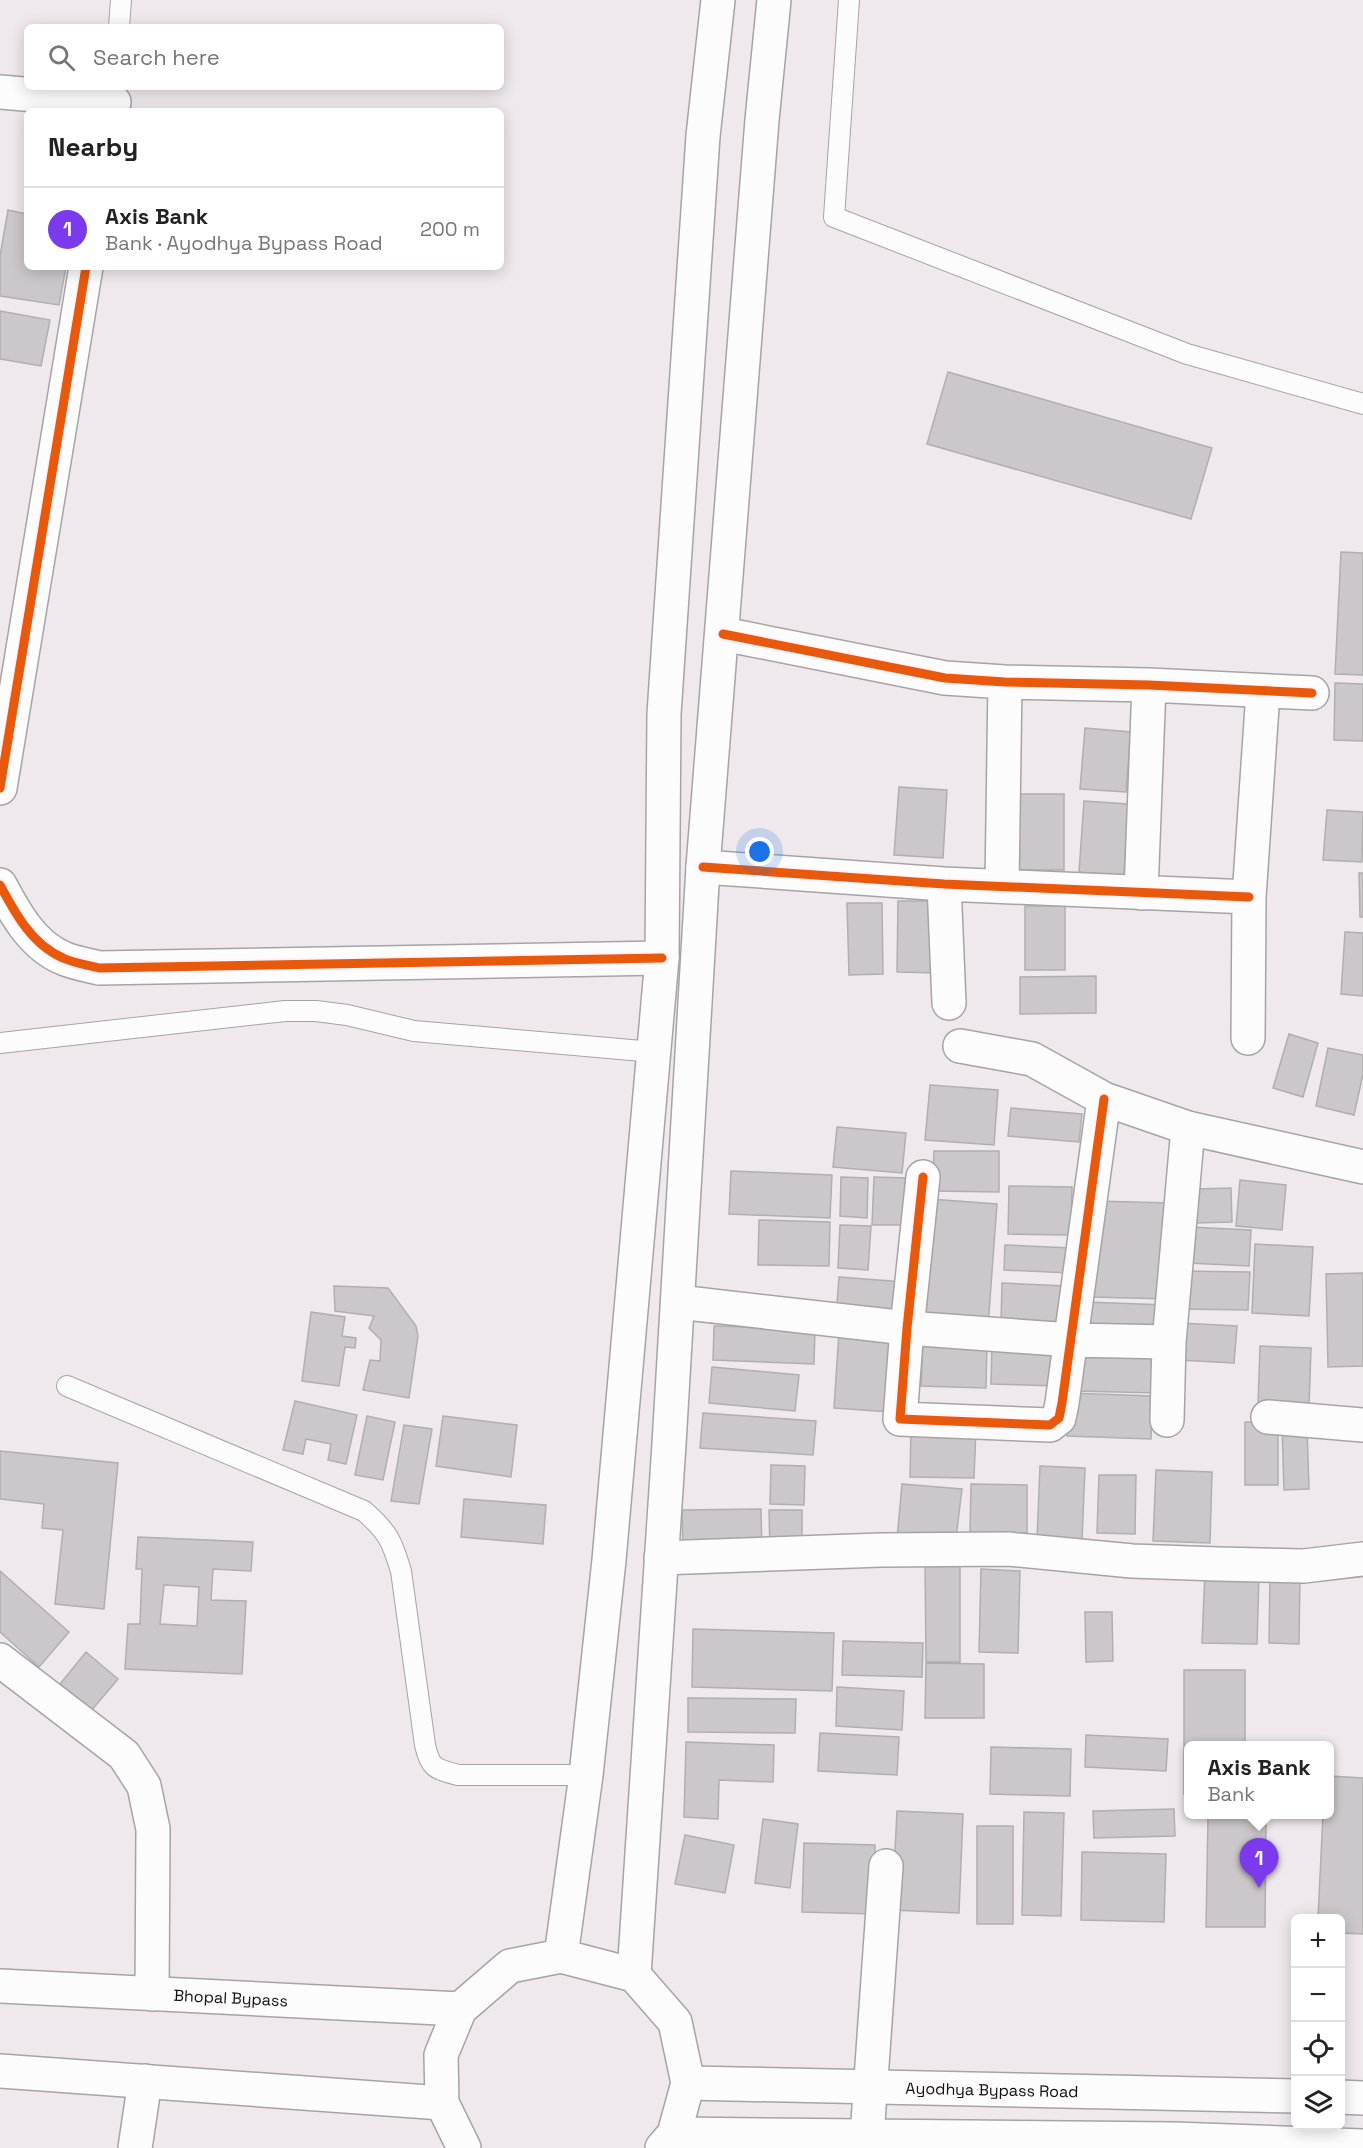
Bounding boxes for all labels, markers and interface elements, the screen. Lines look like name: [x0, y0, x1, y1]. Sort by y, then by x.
search box: [24, 24, 504, 90]
icon: search: [45, 41, 78, 74]
text: Search here: [93, 43, 220, 71]
text: Nearby: [48, 130, 138, 164]
text: Axis Bank: [105, 202, 208, 230]
text: 1: [63, 216, 72, 242]
text: 200 m: [420, 216, 480, 242]
text: Bank · Ayodhya Bypass Road: [105, 230, 383, 256]
your location: [745, 837, 774, 866]
popup: [1184, 1741, 1334, 1819]
text: Axis Bank: [1207, 1753, 1311, 1781]
text: Bank: [1207, 1781, 1255, 1807]
pin: 1: [1240, 1838, 1278, 1888]
map controls: [1291, 1914, 1345, 2130]
button: +: [1291, 1914, 1345, 1968]
button: −: [1291, 1968, 1345, 2022]
street label: Bhopal Bypass: [173, 1985, 288, 2011]
button: locate: [1291, 2022, 1345, 2076]
button: layers: [1291, 2076, 1345, 2130]
street label: Ayodhya Bypass Road: [905, 2078, 1079, 2102]

